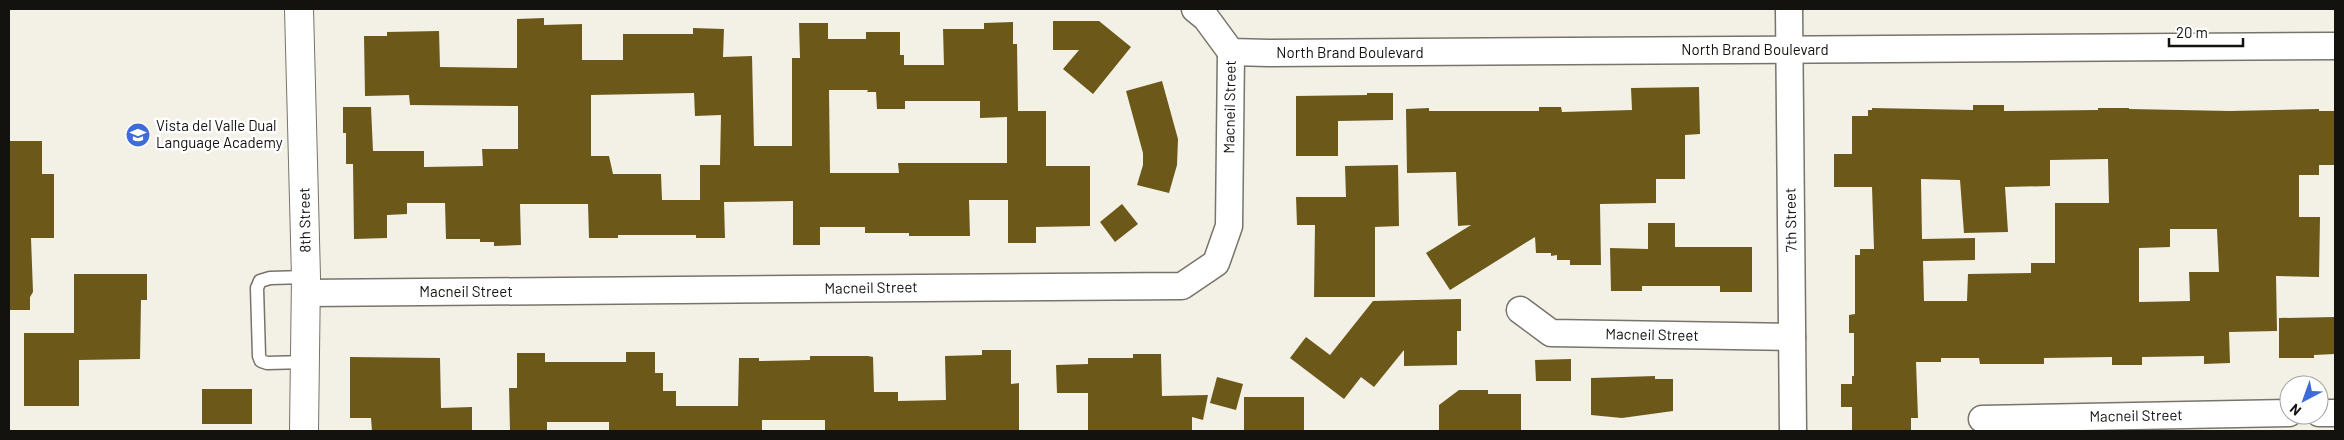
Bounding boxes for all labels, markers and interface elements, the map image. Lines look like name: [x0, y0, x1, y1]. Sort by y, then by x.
scale bar: [2169, 15, 2243, 47]
text: 20 m: [2176, 23, 2208, 41]
street label: North Brand Boulevard: [1681, 40, 1829, 58]
street label: North Brand Boulevard: [1276, 43, 1424, 61]
street label: Macneil Street: [1219, 60, 1239, 154]
place label: Vista del Valle Dual Language Academy: [156, 116, 283, 151]
school or university icon: Vista del Valle Dual Language Academy: [125, 122, 151, 148]
street label: 8th Street: [294, 187, 314, 253]
street label: 7th Street: [1780, 188, 1800, 252]
street label: Macneil Street: [824, 277, 918, 297]
street label: Macneil Street: [419, 282, 513, 300]
street label: Macneil Street: [1605, 324, 1699, 344]
north arrow: [2279, 375, 2329, 425]
text: N: [2286, 401, 2304, 420]
street label: Macneil Street: [2089, 405, 2183, 425]

